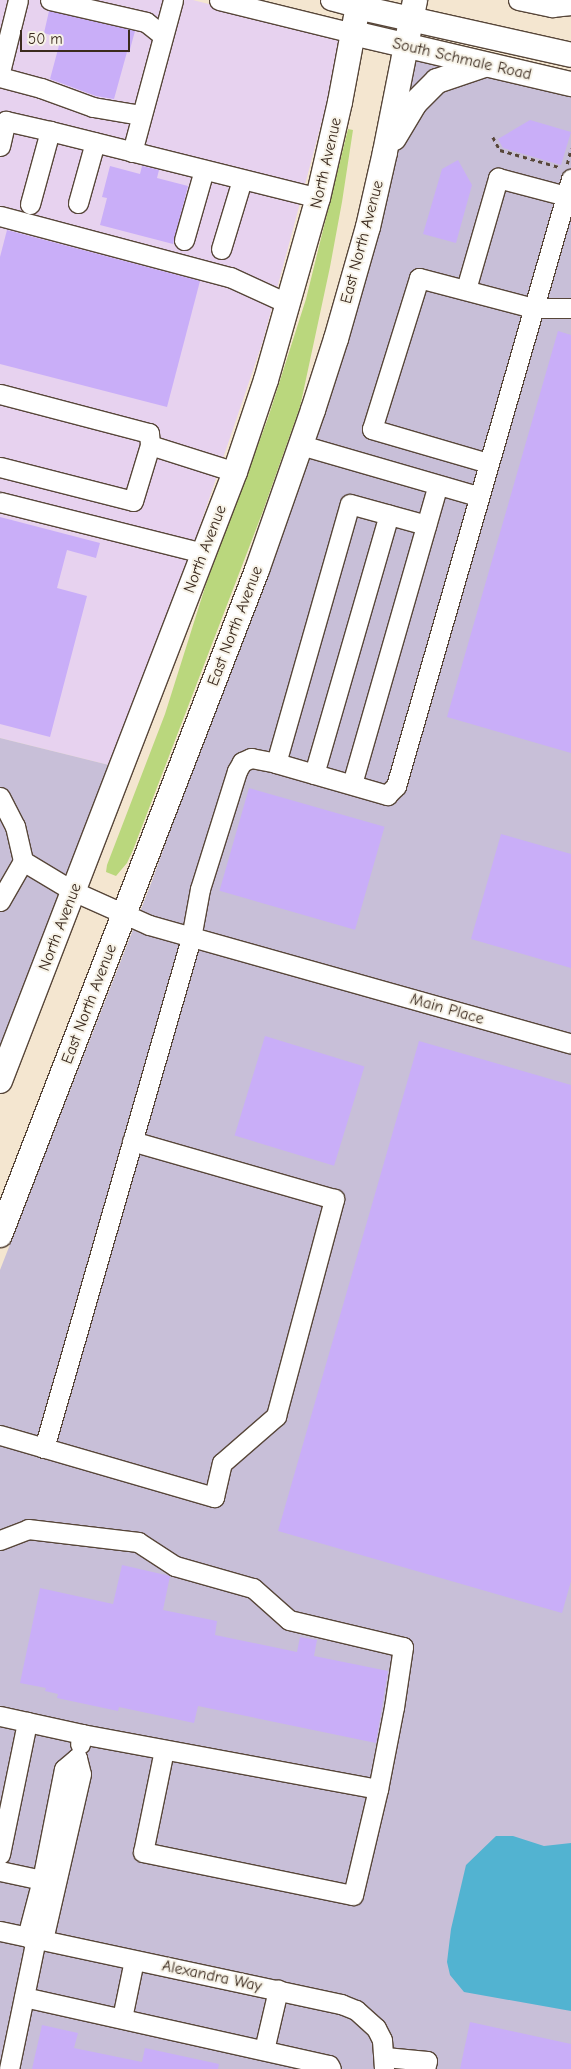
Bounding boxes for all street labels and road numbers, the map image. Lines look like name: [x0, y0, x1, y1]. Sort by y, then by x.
street label: South Schmale Road: [391, 34, 533, 84]
street label: North Avenue: [306, 116, 346, 210]
street label: East North Avenue: [336, 178, 388, 306]
street label: North Avenue: [179, 502, 231, 596]
street label: East North Avenue: [203, 563, 267, 689]
street label: North Avenue: [34, 880, 86, 974]
street label: East North Avenue: [57, 941, 121, 1067]
street label: Main Place: [408, 989, 486, 1029]
street label: Alexandra Way: [160, 1956, 264, 1996]

